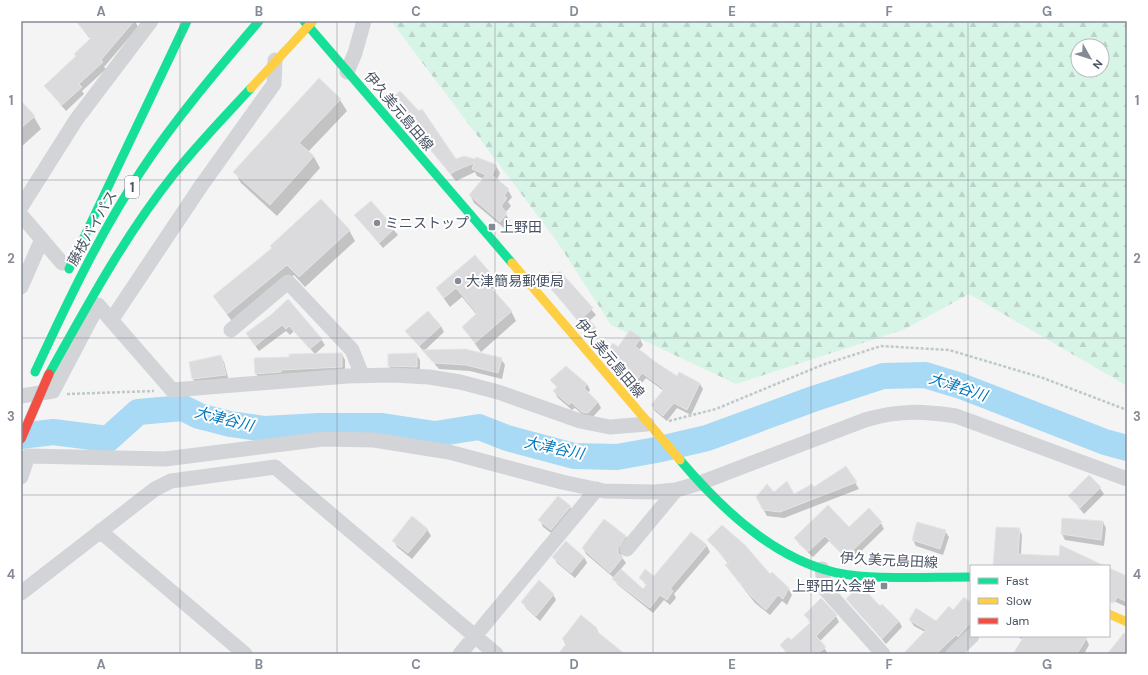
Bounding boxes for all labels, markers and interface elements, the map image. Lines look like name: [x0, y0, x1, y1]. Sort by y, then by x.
text: A: [96, 3, 106, 20]
text: B: [255, 3, 263, 20]
text: C: [411, 3, 421, 20]
text: D: [569, 3, 579, 20]
text: E: [728, 3, 736, 20]
text: F: [885, 3, 893, 20]
text: G: [1042, 3, 1052, 20]
north arrow: [1070, 38, 1110, 78]
text: N: [1090, 57, 1106, 72]
street label: 伊久美元島田線: [361, 68, 437, 154]
text: 1: [9, 92, 13, 109]
text: 1: [1135, 92, 1139, 109]
road number: 1: [125, 176, 139, 198]
street label: 藤枝バイパス: [63, 187, 121, 269]
place label: ミニストップ: [385, 214, 469, 232]
marker: ミニストップ: [372, 218, 382, 228]
place label: 上野田: [500, 218, 542, 236]
marker: 上野田: [487, 222, 497, 232]
text: 2: [7, 250, 15, 267]
text: 2: [1133, 250, 1141, 267]
place label: 大津簡易郵便局: [466, 272, 564, 290]
marker: 大津簡易郵便局: [453, 276, 463, 286]
street label: 伊久美元島田線: [572, 315, 648, 401]
water label: 大津谷川: [926, 368, 992, 406]
water label: 大津谷川: [192, 402, 257, 436]
text: 3: [7, 408, 15, 425]
text: 3: [1133, 408, 1141, 425]
water label: 大津谷川: [523, 432, 587, 464]
street label: 伊久美元島田線: [840, 548, 938, 572]
legend: [970, 565, 1110, 637]
text: 4: [7, 566, 15, 583]
text: 4: [1133, 566, 1141, 583]
text: Fast: [1006, 573, 1029, 589]
place label: 上野田公会堂: [792, 577, 876, 595]
marker: 上野田公会堂: [879, 581, 889, 591]
text: Slow: [1006, 593, 1032, 609]
text: Jam: [1006, 613, 1029, 629]
text: A: [96, 656, 106, 673]
text: B: [255, 656, 263, 673]
text: C: [411, 656, 421, 673]
text: D: [569, 656, 579, 673]
text: E: [728, 656, 736, 673]
text: F: [885, 656, 893, 673]
text: G: [1042, 656, 1052, 673]

